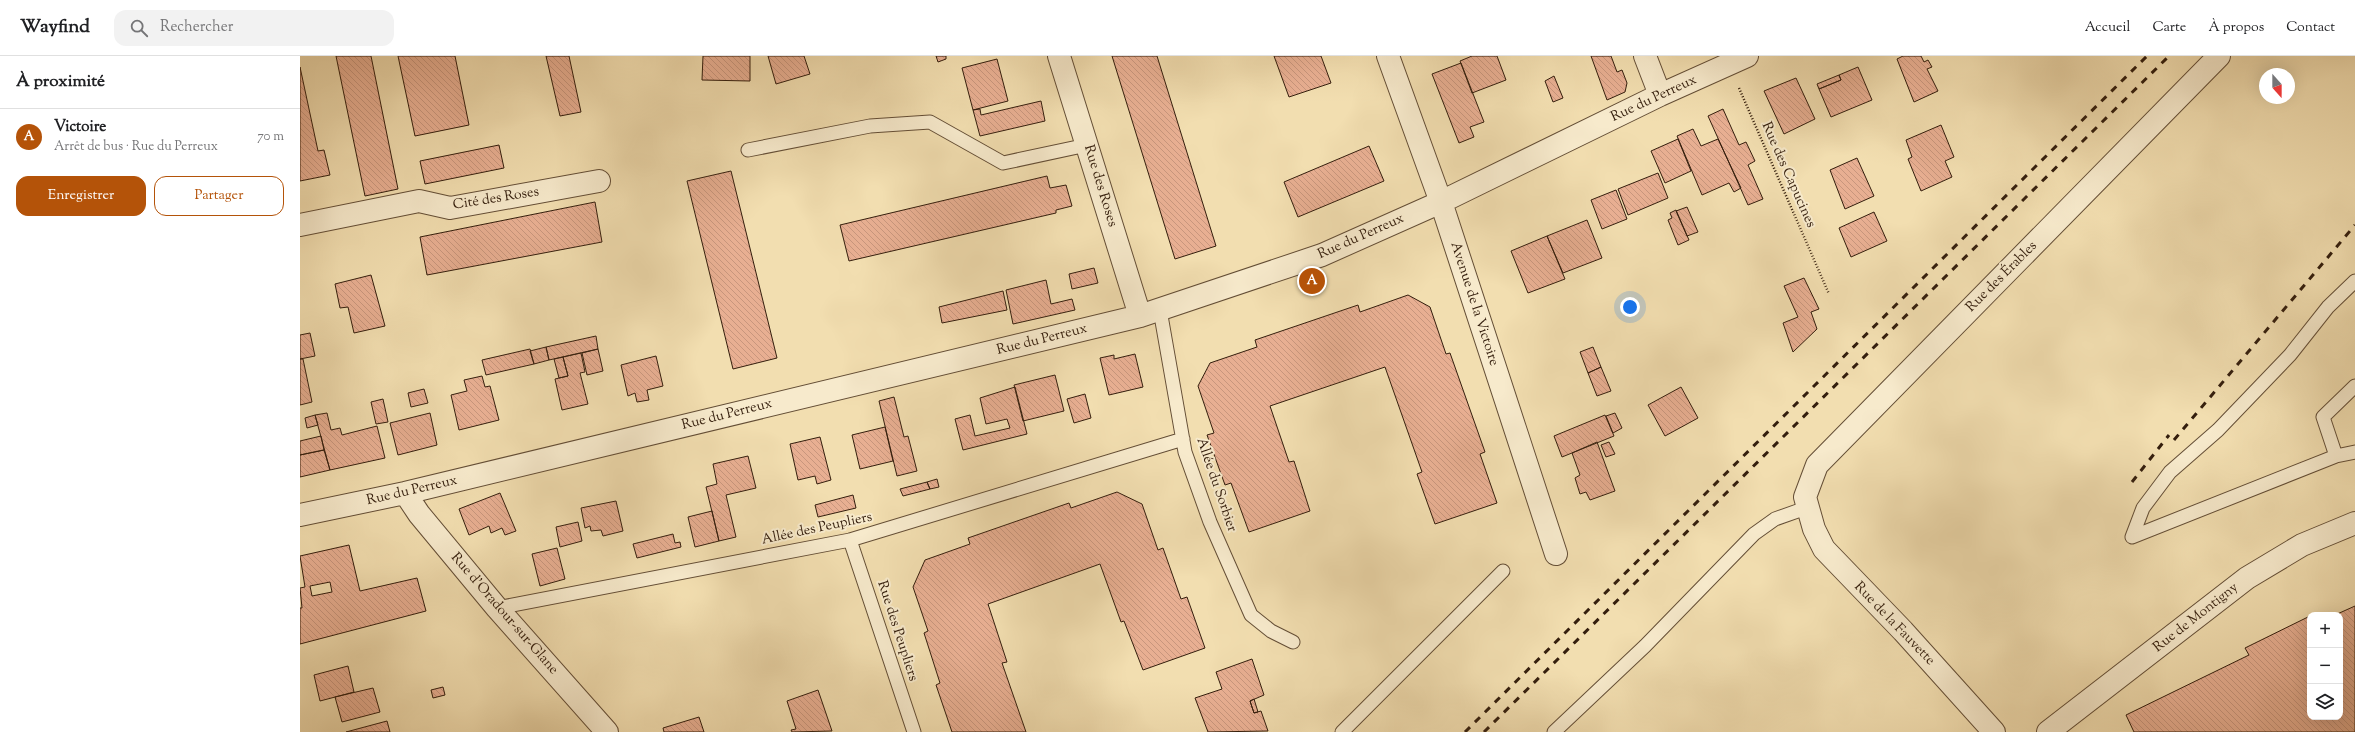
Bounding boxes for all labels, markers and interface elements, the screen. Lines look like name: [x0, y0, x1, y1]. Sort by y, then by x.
search box: [114, 10, 394, 46]
text: Wayfind: [20, 14, 90, 41]
icon: search: [128, 17, 150, 39]
text: Rechercher: [160, 17, 233, 38]
text: Accueil: [2085, 18, 2130, 38]
text: Carte: [2152, 18, 2186, 38]
text: À propos: [2208, 18, 2264, 38]
text: Contact: [2286, 18, 2335, 38]
north arrow: [2259, 68, 2295, 104]
text: À proximité: [16, 70, 105, 94]
street label: Rue du Perreux: [1608, 70, 1700, 128]
text: Victoire: [54, 117, 106, 138]
street label: Rue des Capucines: [1756, 119, 1820, 231]
text: A: [24, 128, 34, 146]
text: 70 m: [257, 128, 284, 146]
text: Arrêt de bus · Rue du Perreux: [54, 138, 218, 156]
street label: Rue des Roses: [1078, 143, 1122, 229]
button: Enregistrer: [16, 176, 146, 216]
button: Partager: [154, 176, 284, 216]
street label: Cité des Roses: [452, 182, 540, 216]
street label: Rue du Perreux: [1315, 209, 1408, 265]
street label: Rue des Érables: [1962, 237, 2042, 317]
street label: Avenue de la Victoire: [1445, 239, 1503, 369]
pin: A: [1299, 266, 1325, 296]
your location: [1620, 297, 1640, 317]
street label: Rue du Perreux: [995, 319, 1090, 361]
street label: Rue du Perreux: [680, 394, 775, 436]
street label: Allée du Sorbier: [1191, 435, 1242, 535]
street label: Rue du Perreux: [365, 471, 460, 511]
street label: Allée des Peupliers: [760, 508, 874, 550]
street label: Rue d'Oradour-sur-Glane: [445, 549, 563, 679]
street label: Rue des Peupliers: [871, 578, 923, 684]
street label: Rue de la Fauvette: [1849, 578, 1939, 670]
street label: Rue de Montigny: [2149, 578, 2243, 658]
map controls: [2307, 612, 2343, 720]
button: +: [2307, 612, 2343, 648]
button: −: [2307, 648, 2343, 684]
button: layers: [2307, 684, 2343, 720]

